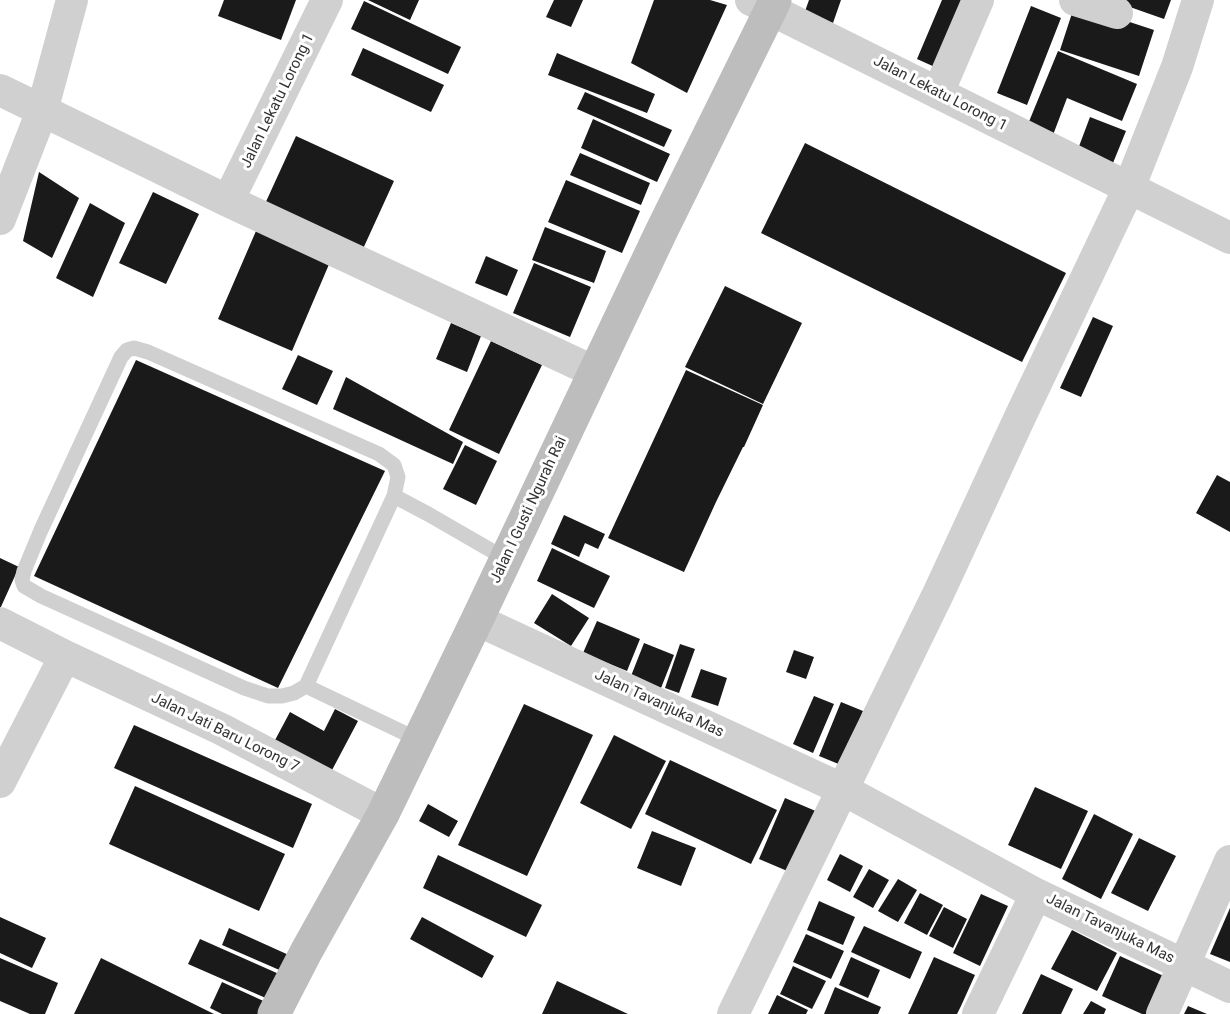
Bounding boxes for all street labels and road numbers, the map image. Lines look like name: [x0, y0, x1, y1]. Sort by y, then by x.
street label: Jalan Lekatu Lorong 1: [237, 31, 319, 171]
street label: Jalan Lekatu Lorong 1: [870, 52, 1010, 136]
street label: Jalan I Gusti Ngurah Rai: [487, 434, 571, 586]
street label: Jalan Tavanjuka Mas: [592, 666, 726, 742]
street label: Jalan Jati Baru Lorong 7: [148, 689, 302, 777]
street label: Jalan Tavanjuka Mas: [1043, 890, 1177, 968]

